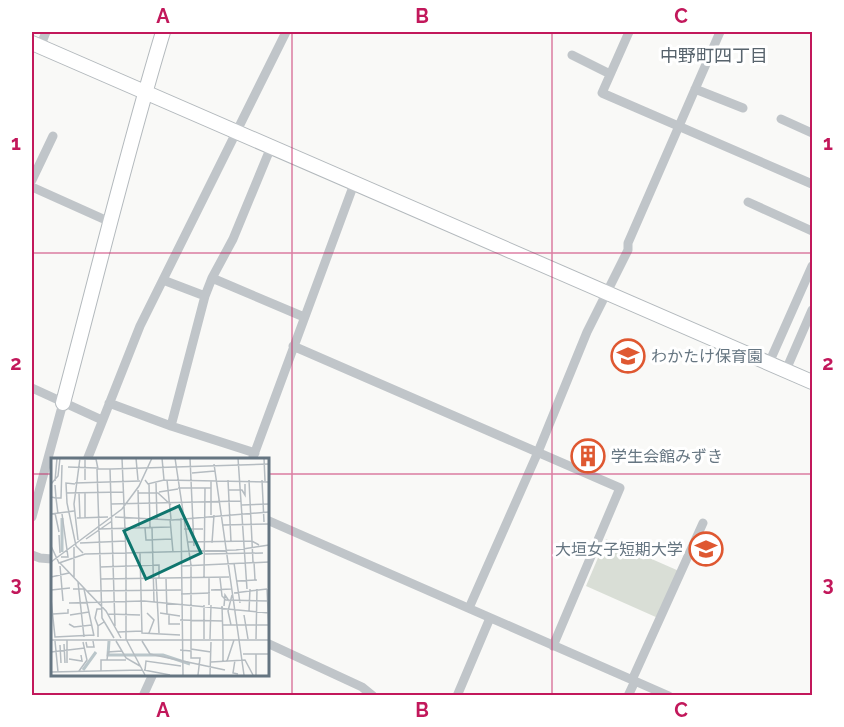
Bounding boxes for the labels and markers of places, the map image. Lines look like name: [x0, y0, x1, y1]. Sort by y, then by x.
school or university icon: わかたけ保育園: [610, 338, 646, 374]
place label: わかたけ保育園: [651, 347, 763, 366]
building icon: 学生会館みずき: [570, 438, 606, 474]
place label: 学生会館みずき: [611, 447, 723, 466]
school or university icon: 大垣女子短期大学: [688, 531, 724, 567]
place label: 大垣女子短期大学: [555, 540, 683, 559]

